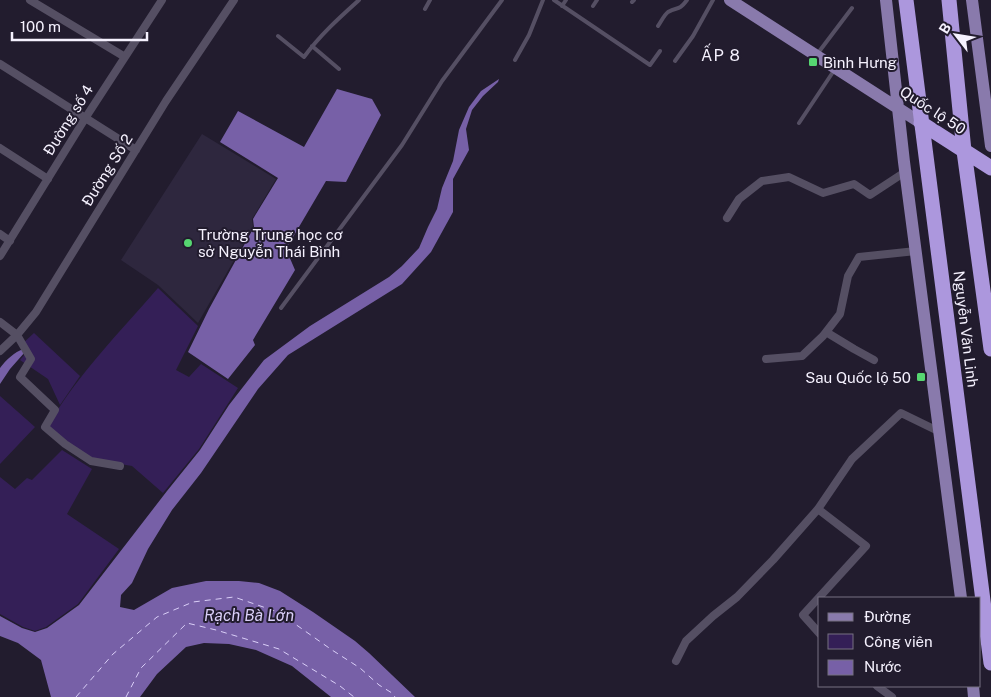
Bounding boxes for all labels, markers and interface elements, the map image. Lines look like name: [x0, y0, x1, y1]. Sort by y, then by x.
scale bar: [12, 10, 148, 42]
north arrow: [931, 10, 981, 60]
text: 100 m: [20, 18, 61, 35]
text: B: [936, 20, 954, 37]
district label: ẤP 8: [701, 43, 741, 65]
place label: Bình Hưng: [823, 54, 897, 71]
marker: Bình Hưng: [807, 56, 819, 68]
street label: Đường số 4: [40, 82, 96, 158]
street label: Quốc lộ 50: [897, 82, 969, 138]
street label: Đường Số 2: [78, 131, 136, 209]
place label: Trường Trung học cơ sở Nguyễn Thái Bình: [198, 226, 343, 260]
marker: Trường Trung học cơ sở Nguyễn Thái Bình: [182, 237, 194, 249]
street label: Nguyễn Văn Linh: [950, 270, 982, 388]
place label: Sau Quốc lộ 50: [805, 369, 911, 386]
marker: Sau Quốc lộ 50: [915, 371, 927, 383]
legend: [818, 597, 981, 687]
water label: Rạch Bà Lớn: [204, 606, 294, 625]
text: Đường: [864, 608, 911, 625]
text: Công viên: [864, 633, 933, 650]
text: Nước: [864, 658, 902, 675]

